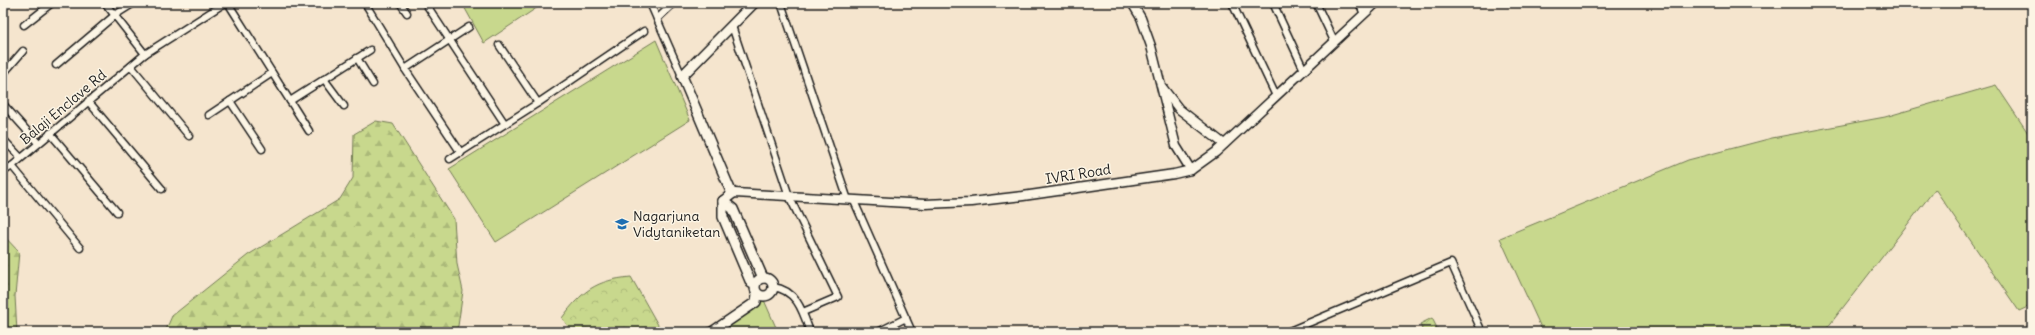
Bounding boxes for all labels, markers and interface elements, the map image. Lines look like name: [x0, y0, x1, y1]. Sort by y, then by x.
street label: Balaji Enclave Rd: [16, 66, 110, 148]
street label: IVRI Road: [1044, 160, 1112, 188]
place label: Nagarjuna Vidytaniketan: [633, 207, 720, 241]
school or university icon: Nagarjuna Vidytaniketan: [614, 216, 630, 232]

